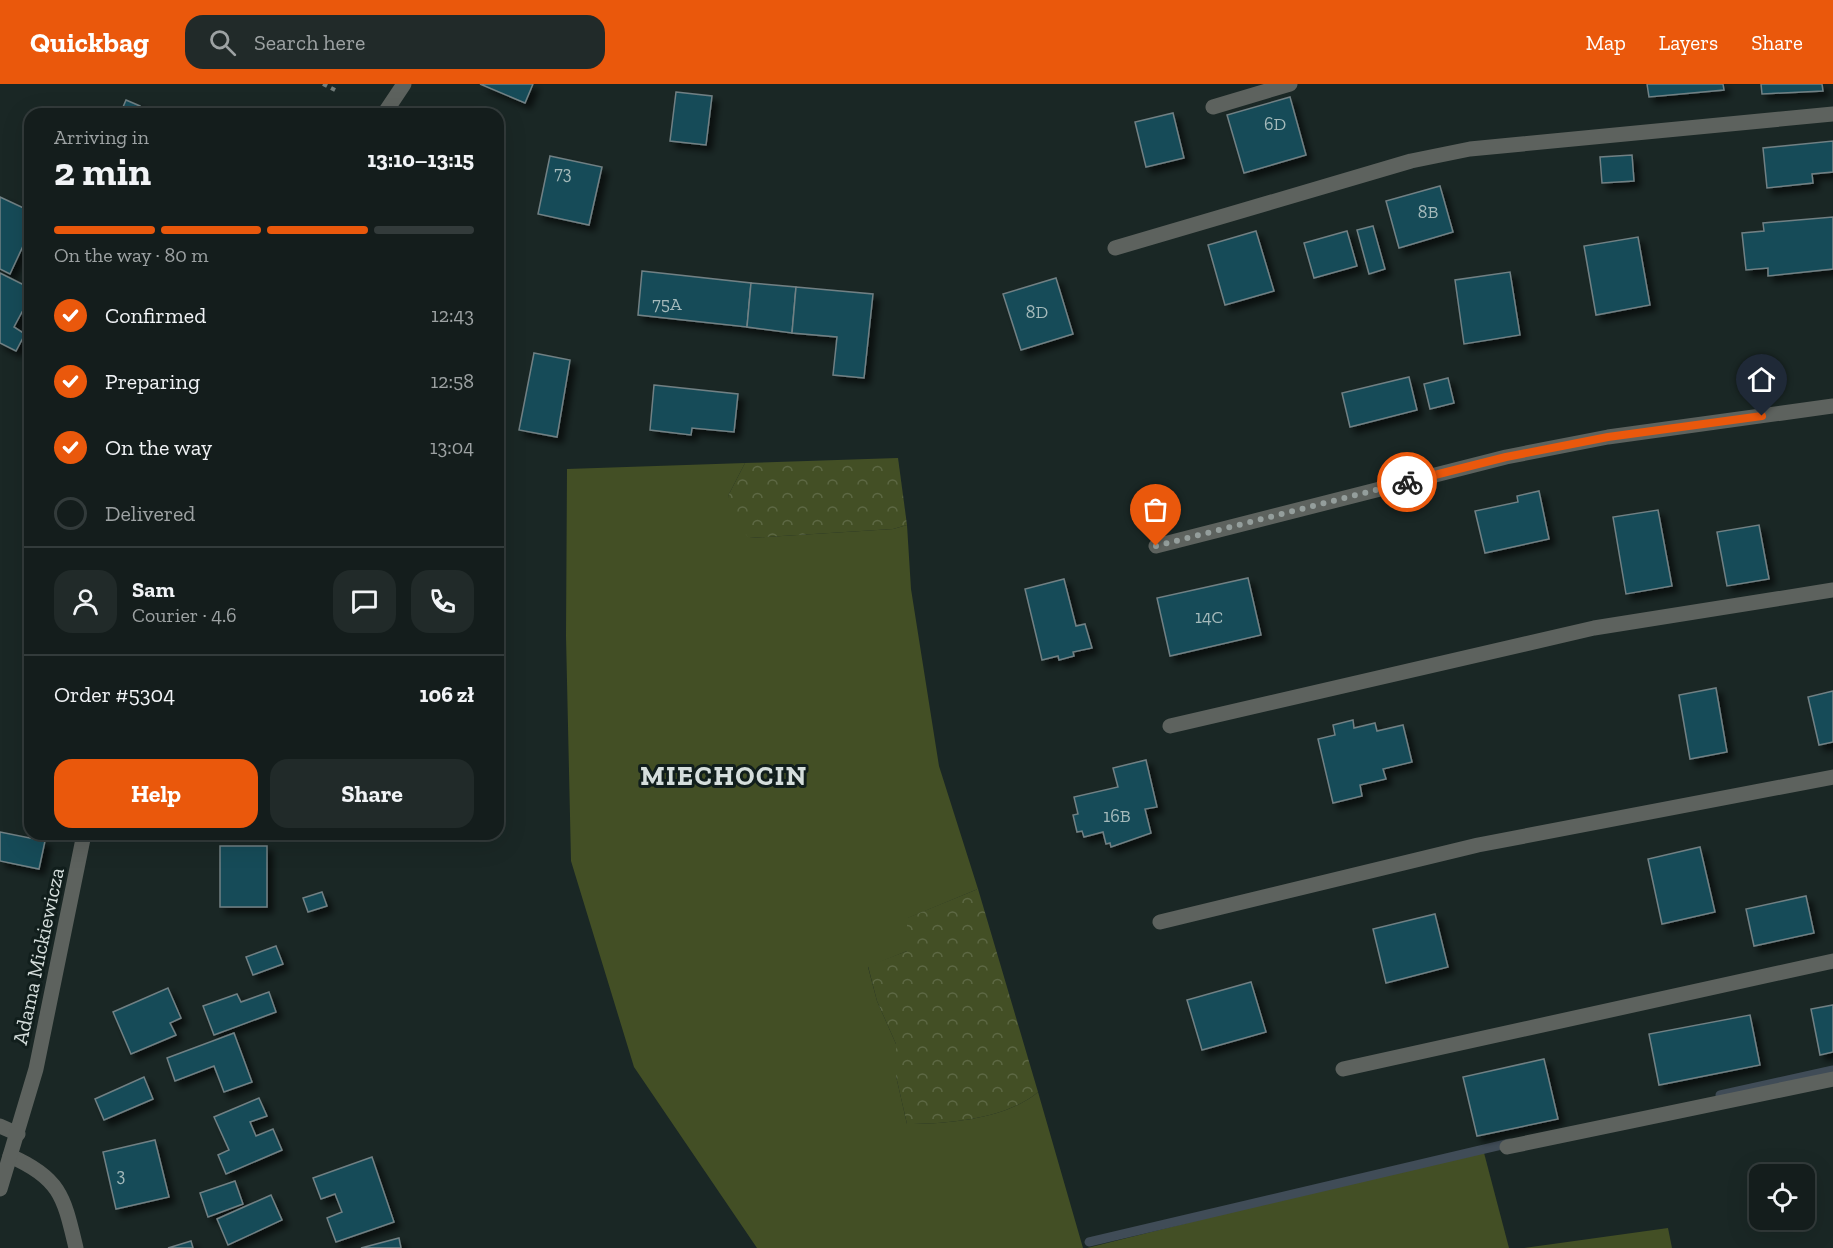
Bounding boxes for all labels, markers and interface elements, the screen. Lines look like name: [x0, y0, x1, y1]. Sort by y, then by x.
search box: [185, 15, 605, 69]
text: Quickbag: [30, 26, 149, 59]
icon: search: [206, 26, 239, 59]
text: Search here: [254, 29, 365, 56]
text: Map: [1586, 30, 1626, 55]
text: Layers: [1659, 30, 1718, 55]
text: Share: [1751, 30, 1803, 55]
house number: 6D: [1264, 113, 1286, 135]
text: Arriving in: [54, 125, 149, 149]
text: 13:10–13:15: [367, 146, 474, 173]
text: 2 min: [54, 148, 151, 195]
house number: 73: [554, 162, 572, 184]
house number: 8B: [1418, 201, 1438, 223]
text: On the way · 80 m: [54, 243, 209, 267]
house number: 75A: [652, 293, 682, 315]
icon: check: [54, 299, 87, 332]
house number: 8D: [1026, 301, 1048, 323]
text: Confirmed: [105, 302, 206, 329]
text: 12:43: [431, 303, 474, 327]
pin: [1736, 354, 1787, 416]
icon: home: [1745, 363, 1778, 396]
icon: check: [54, 365, 87, 398]
text: Preparing: [105, 368, 200, 395]
text: 12:58: [431, 369, 474, 393]
icon: check: [54, 431, 87, 464]
text: On the way: [105, 434, 212, 461]
text: 13:04: [430, 435, 474, 459]
courier: [1377, 452, 1437, 512]
icon: bike: [1391, 466, 1424, 499]
pin: [1130, 484, 1181, 546]
icon: bag: [1139, 493, 1172, 526]
text: Delivered: [105, 500, 195, 527]
button: person: [54, 570, 117, 633]
button: chat: [333, 570, 396, 633]
button: phone: [411, 570, 474, 633]
text: Sam: [132, 576, 175, 603]
text: Courier · 4.6: [132, 603, 237, 627]
house number: 14C: [1195, 606, 1223, 628]
text: Order #5304: [54, 681, 175, 708]
text: 106 zł: [420, 681, 474, 708]
button: Help: [54, 759, 258, 828]
button: Share: [270, 759, 474, 828]
district label: MIECHOCIN: [640, 760, 808, 792]
house number: 16B: [1103, 805, 1131, 827]
street label: Adama Mickiewicza: [7, 865, 69, 1047]
house number: 3: [117, 1164, 126, 1186]
map controls: [1749, 1164, 1815, 1230]
button: locate: [1749, 1164, 1815, 1230]

